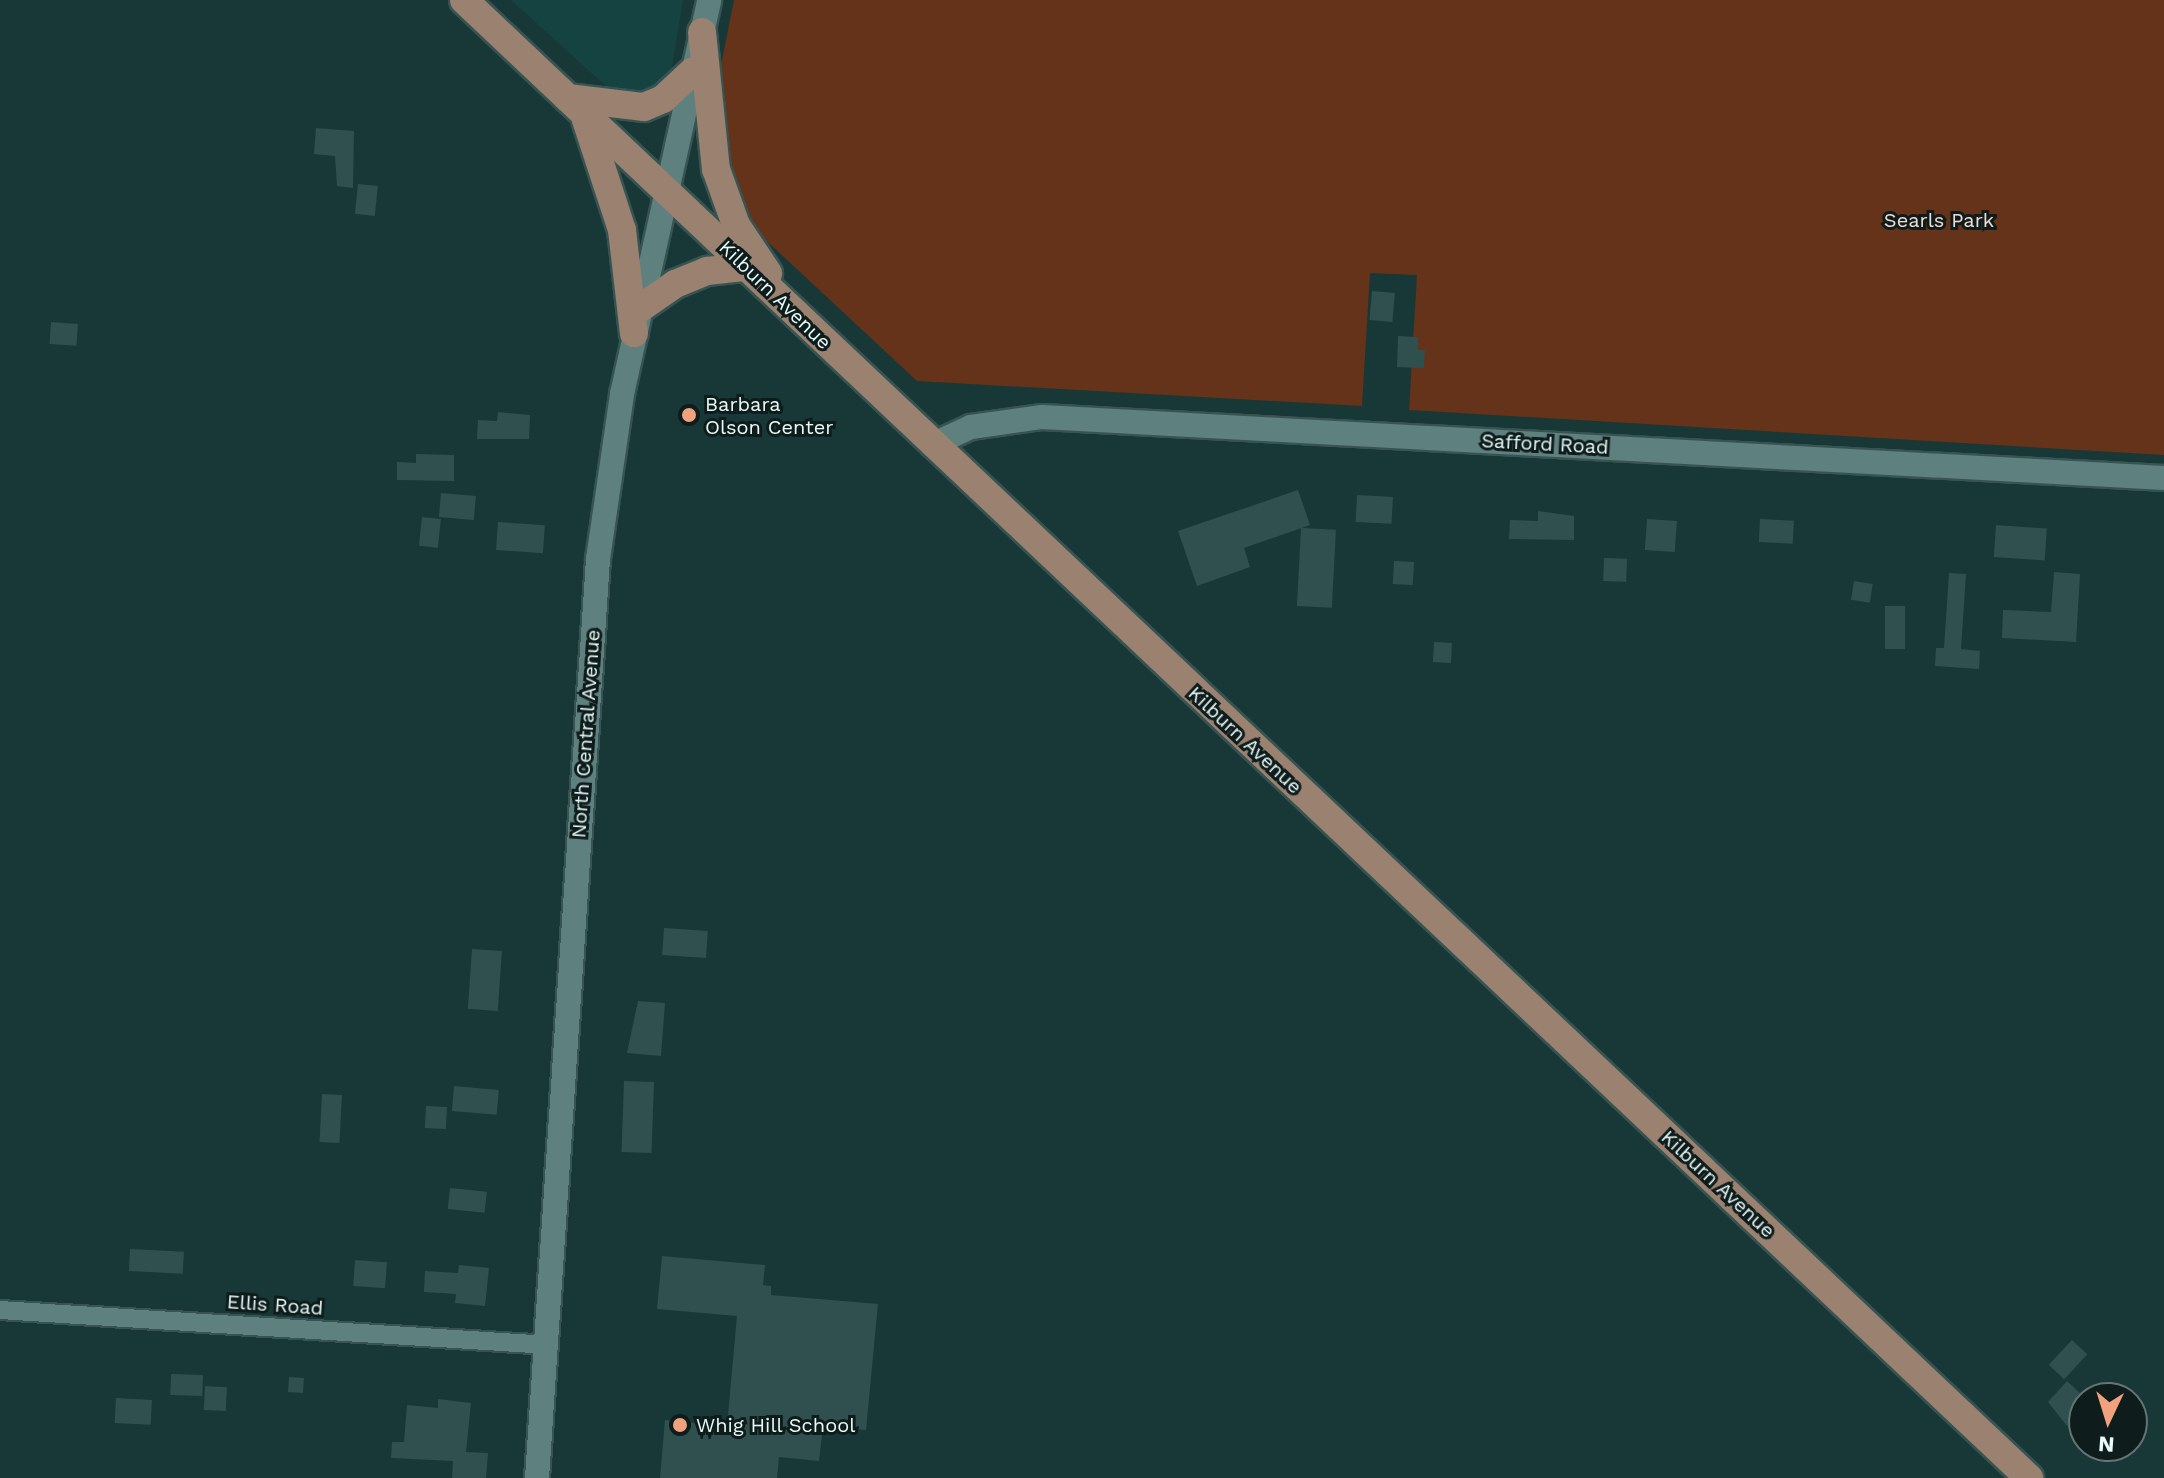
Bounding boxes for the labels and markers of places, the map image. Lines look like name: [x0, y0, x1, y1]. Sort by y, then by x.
place label: Barbara Olson Center: [705, 392, 833, 439]
marker: Barbara Olson Center: [680, 406, 698, 424]
place label: Whig Hill School: [696, 1413, 856, 1437]
marker: Whig Hill School: [671, 1416, 689, 1434]

